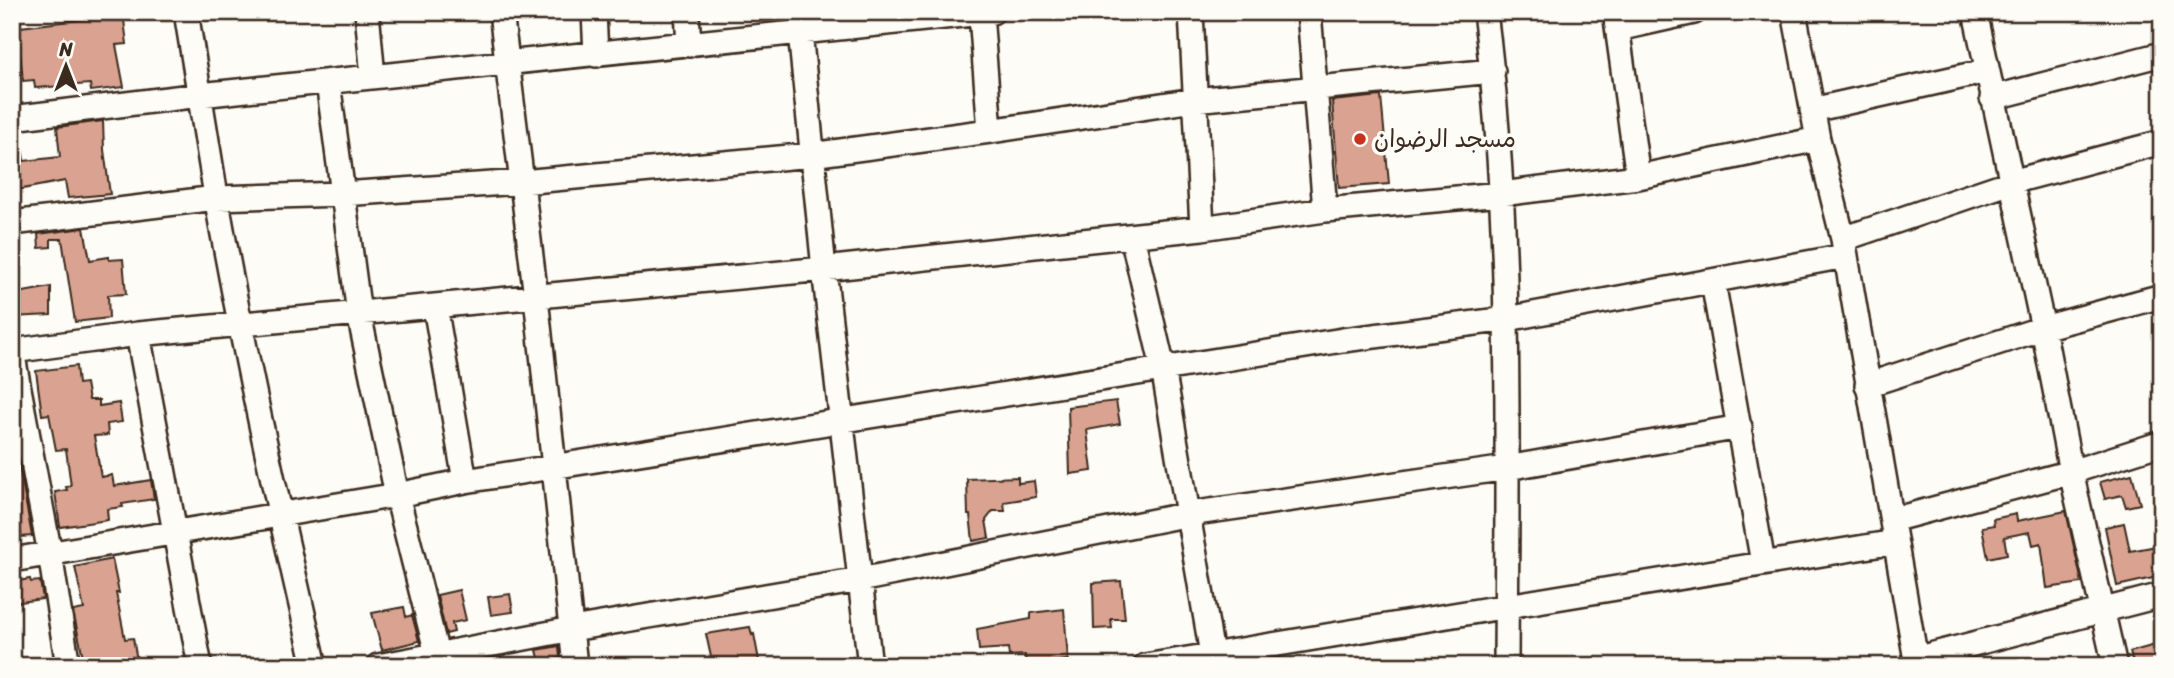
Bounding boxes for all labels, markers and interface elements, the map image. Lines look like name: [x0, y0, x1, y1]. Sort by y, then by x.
north arrow: [32, 32, 102, 102]
text: N: [58, 33, 73, 66]
place label: مسجد الرضوان: [1374, 118, 1516, 160]
marker: مسجد الرضوان: [1352, 131, 1368, 147]

